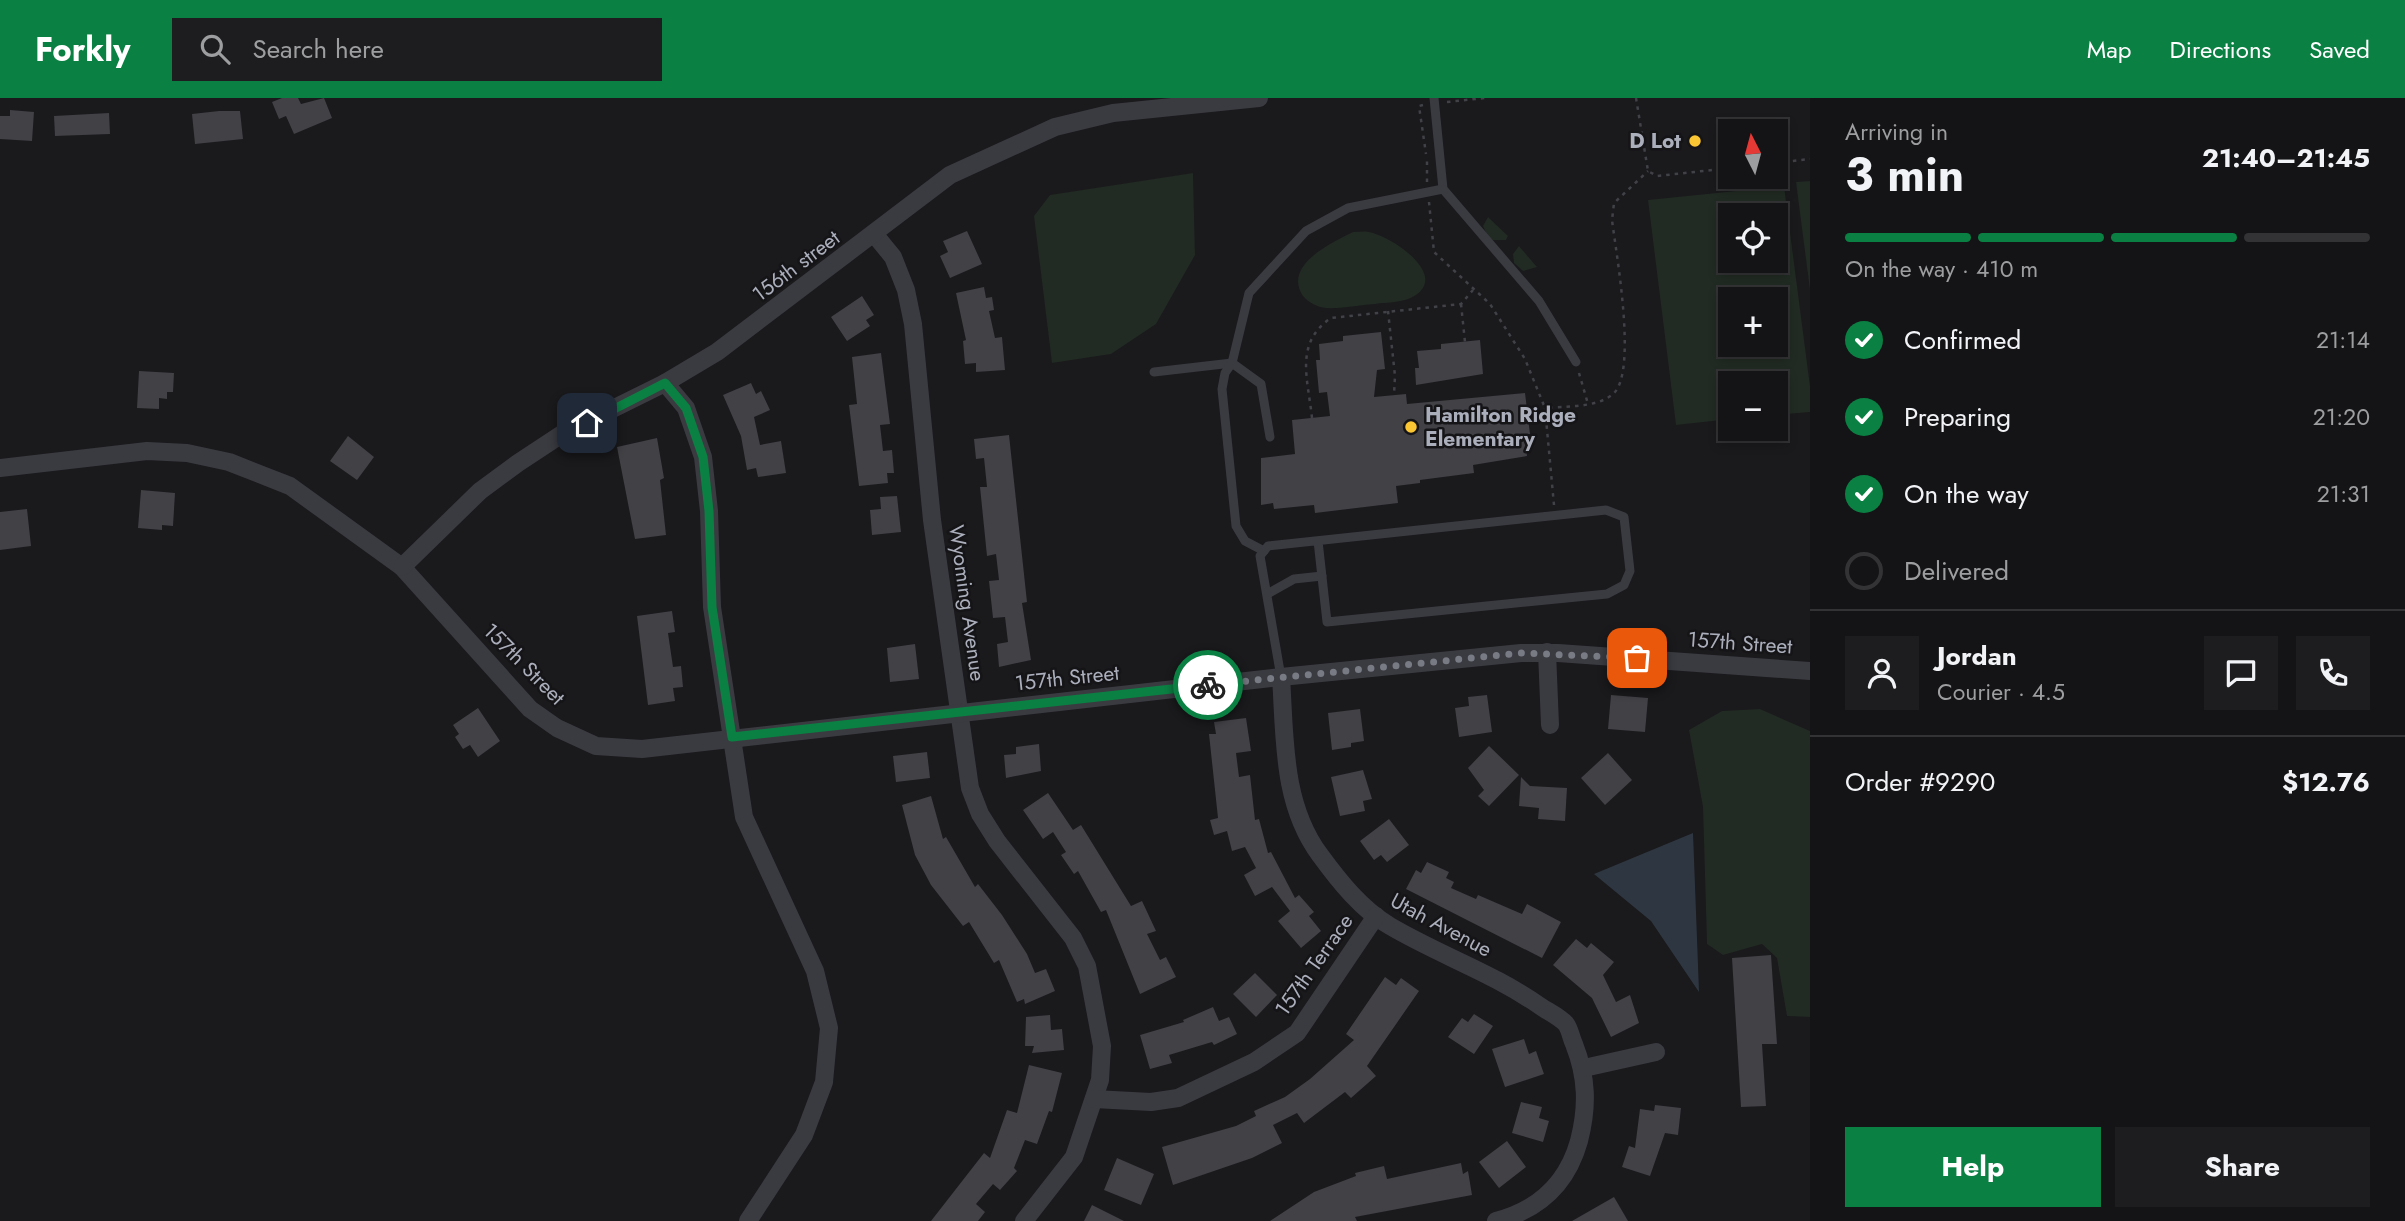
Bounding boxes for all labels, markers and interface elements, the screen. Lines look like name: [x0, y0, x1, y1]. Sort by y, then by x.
search box: [172, 18, 662, 81]
text: Forkly: [35, 26, 130, 73]
icon: search: [196, 30, 234, 68]
text: Search here: [252, 30, 384, 68]
text: Map: [2087, 32, 2132, 67]
text: Directions: [2170, 32, 2271, 67]
text: Saved: [2309, 32, 2370, 67]
text: Arriving in: [1845, 115, 1948, 149]
north arrow: [1718, 119, 1788, 189]
map controls: [1718, 119, 1788, 441]
place label: D Lot: [1629, 126, 1681, 156]
marker: D Lot: [1687, 133, 1703, 149]
text: 21:40–21:45: [2202, 139, 2370, 177]
text: 3 min: [1845, 142, 1964, 208]
button: locate: [1718, 203, 1788, 273]
street label: 156th street: [746, 223, 846, 309]
text: On the way · 410 m: [1845, 252, 2038, 286]
button: +: [1718, 287, 1788, 357]
icon: check: [1845, 321, 1883, 359]
text: Confirmed: [1904, 321, 2021, 359]
text: 21:14: [2316, 323, 2370, 357]
button: −: [1718, 371, 1788, 441]
pin: [557, 393, 617, 453]
icon: check: [1845, 398, 1883, 436]
text: Preparing: [1904, 398, 2011, 436]
place label: Hamilton Ridge Elementary: [1425, 400, 1576, 454]
text: 21:20: [2313, 400, 2370, 434]
icon: home: [568, 404, 606, 442]
marker: Hamilton Ridge Elementary: [1403, 419, 1419, 435]
icon: check: [1845, 475, 1883, 513]
text: On the way: [1904, 475, 2029, 513]
text: 21:31: [2317, 477, 2370, 511]
street label: Wyoming Avenue: [941, 523, 993, 683]
text: Delivered: [1904, 552, 2009, 590]
street label: 157th Street: [476, 616, 572, 712]
street label: 157th Street: [1687, 624, 1793, 662]
pin: [1607, 628, 1667, 688]
button: person: [1845, 636, 1919, 710]
button: chat: [2204, 636, 2278, 710]
button: phone: [2296, 636, 2370, 710]
text: Jordan: [1937, 637, 2017, 675]
icon: bag: [1618, 639, 1656, 677]
courier: [1173, 650, 1243, 720]
street label: 157th Street: [1013, 658, 1121, 698]
icon: bike: [1189, 666, 1227, 704]
text: Courier · 4.5: [1937, 675, 2065, 709]
text: Order #9290: [1845, 763, 1995, 801]
text: $12.76: [2282, 763, 2370, 801]
street label: Utah Avenue: [1385, 886, 1497, 964]
street label: 157th Terrace: [1268, 908, 1360, 1022]
button: Help: [1845, 1127, 2101, 1207]
button: Share: [2115, 1127, 2370, 1207]

